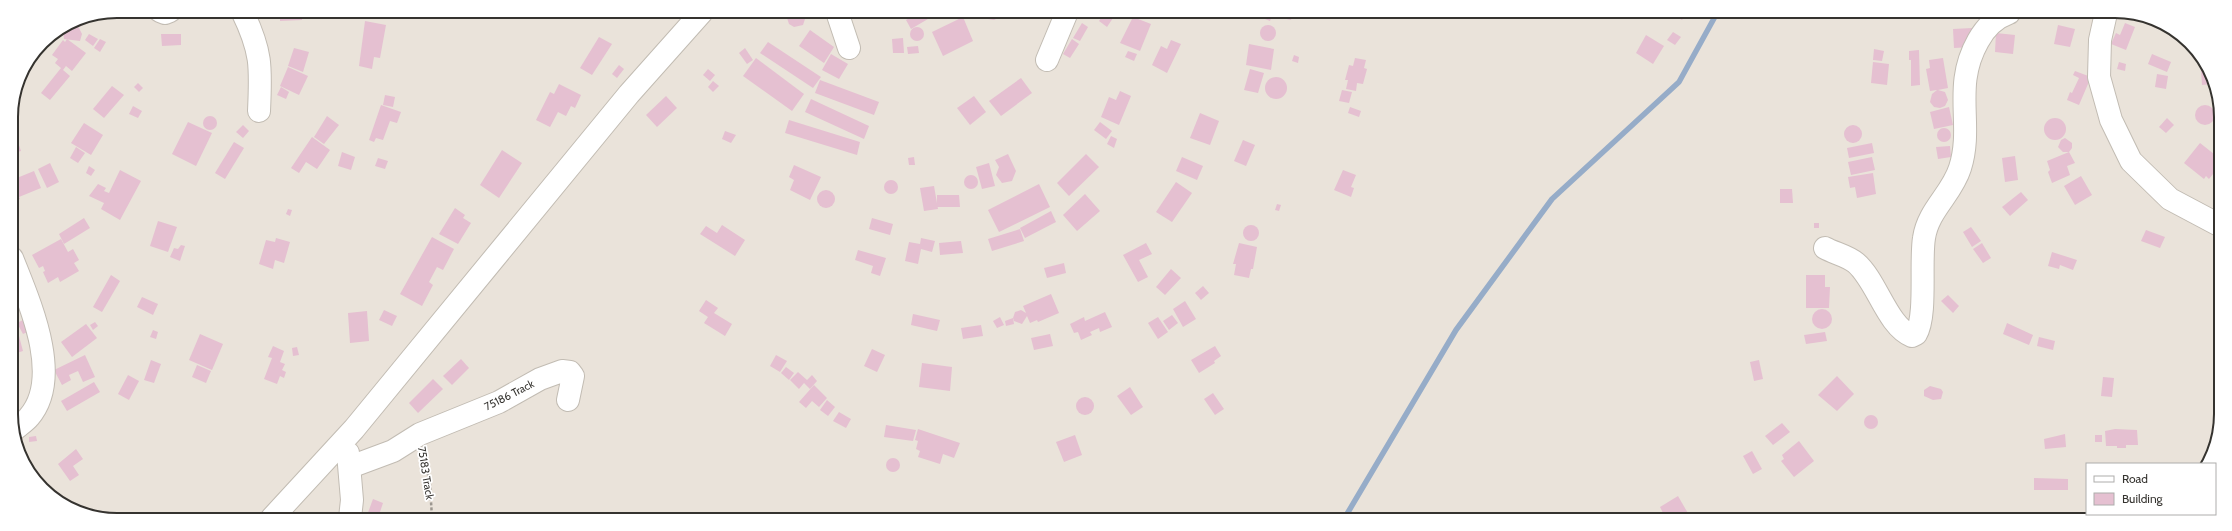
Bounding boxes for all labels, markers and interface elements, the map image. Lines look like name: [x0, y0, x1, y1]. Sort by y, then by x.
street label: 75186 Track: [482, 376, 536, 413]
street label: 75183 Track: [415, 445, 437, 501]
legend: [2086, 463, 2216, 515]
text: Road: [2122, 471, 2148, 486]
text: Building: [2122, 491, 2164, 506]

